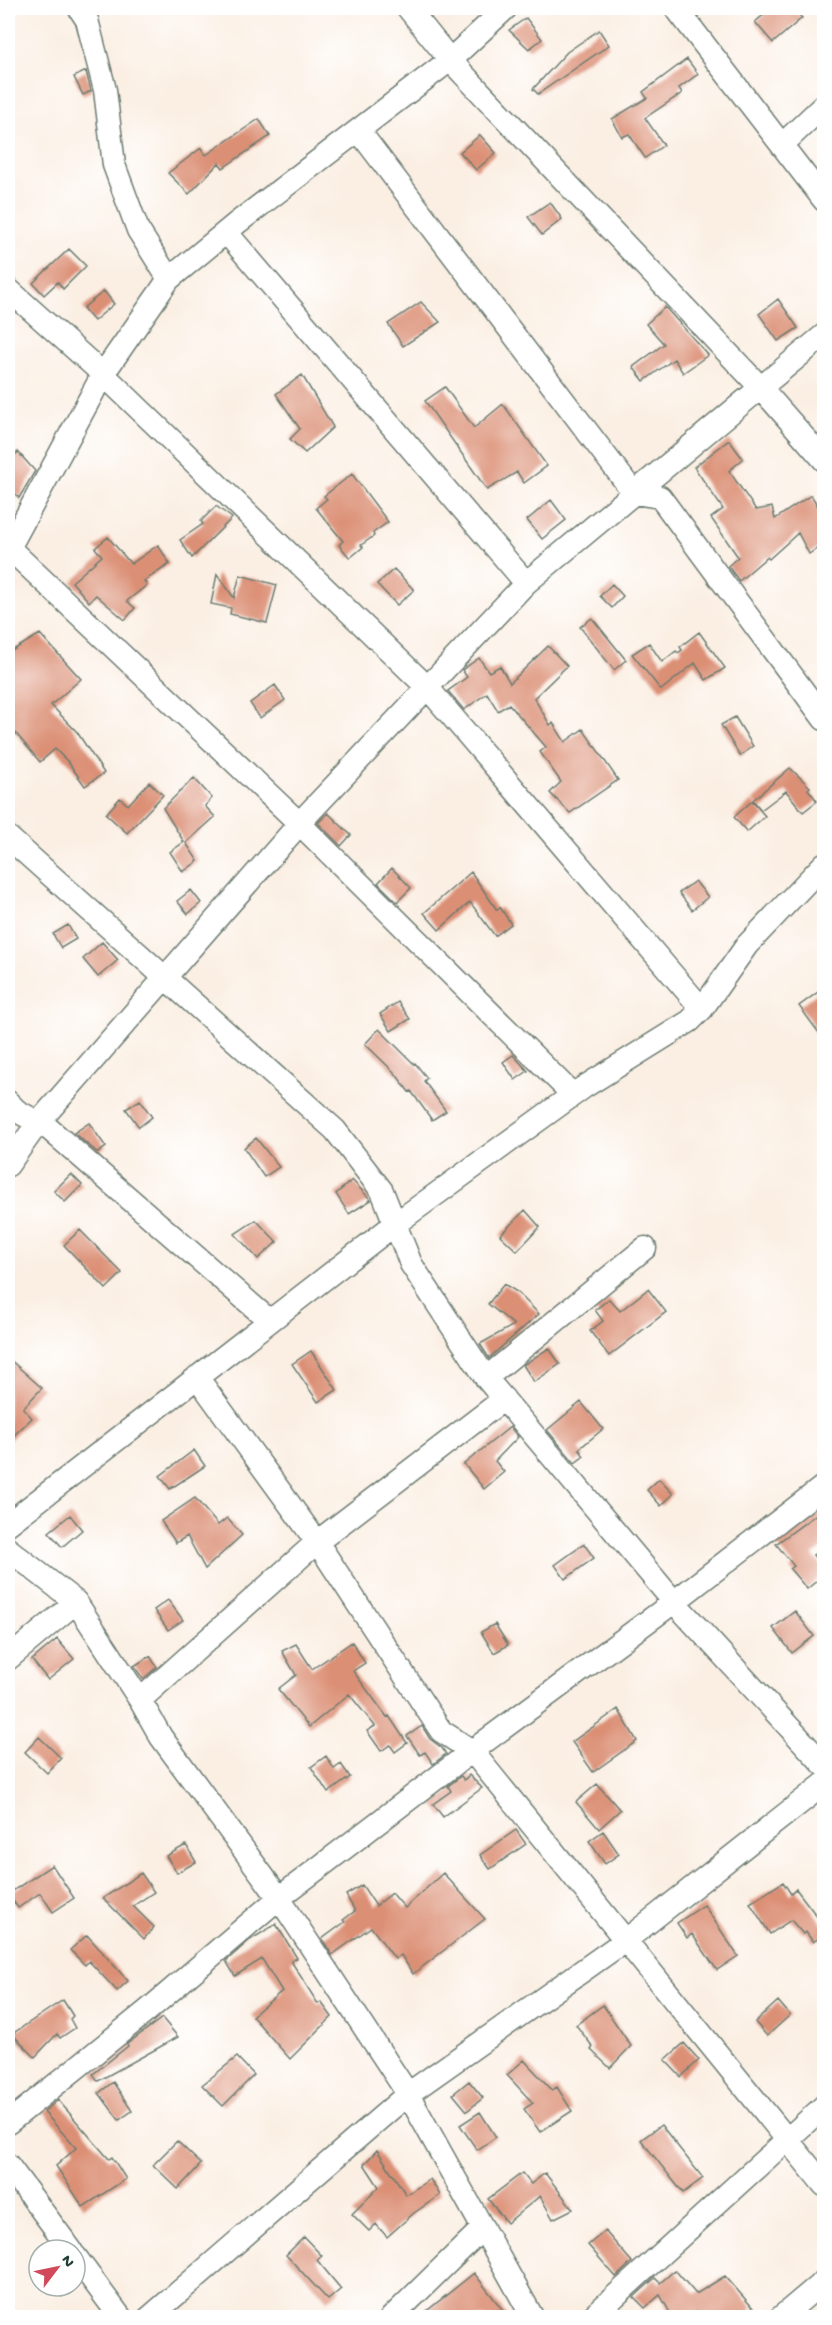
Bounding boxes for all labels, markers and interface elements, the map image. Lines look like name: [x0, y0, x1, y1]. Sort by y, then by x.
north arrow: [27, 2238, 87, 2298]
text: N: [56, 2252, 78, 2272]

